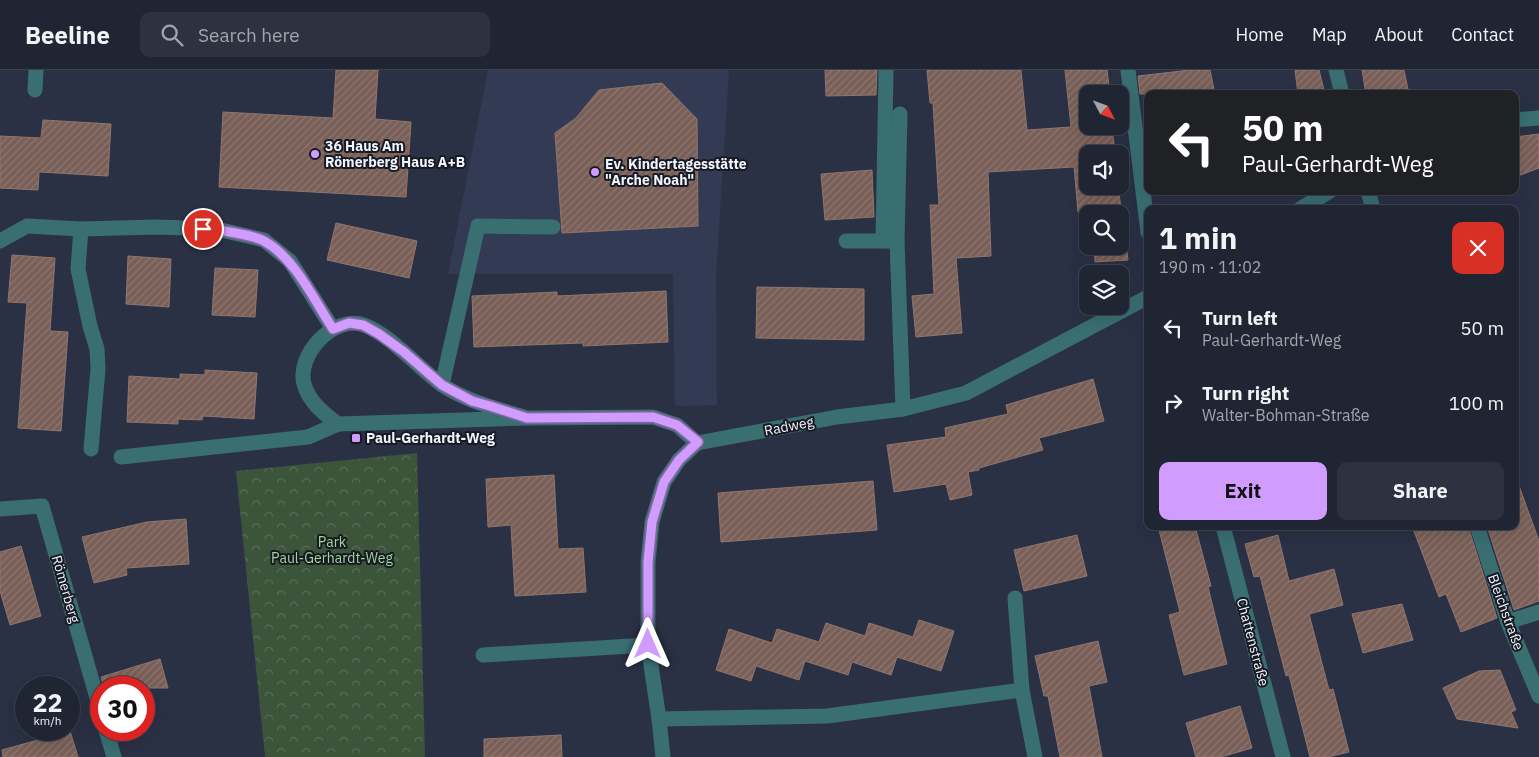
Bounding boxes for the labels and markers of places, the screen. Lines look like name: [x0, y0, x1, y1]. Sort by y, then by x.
place label: 36 Haus Am Römerberg Haus A+B: [325, 137, 465, 171]
marker: 36 Haus Am Römerberg Haus A+B: [309, 148, 321, 160]
place label: Ev. Kindertagesstätte "Arche Noah": [605, 155, 747, 189]
marker: Ev. Kindertagesstätte "Arche Noah": [589, 166, 601, 178]
pin: [182, 208, 224, 250]
place label: Paul-Gerhardt-Weg: [366, 429, 495, 447]
marker: Paul-Gerhardt-Weg: [350, 432, 362, 444]

